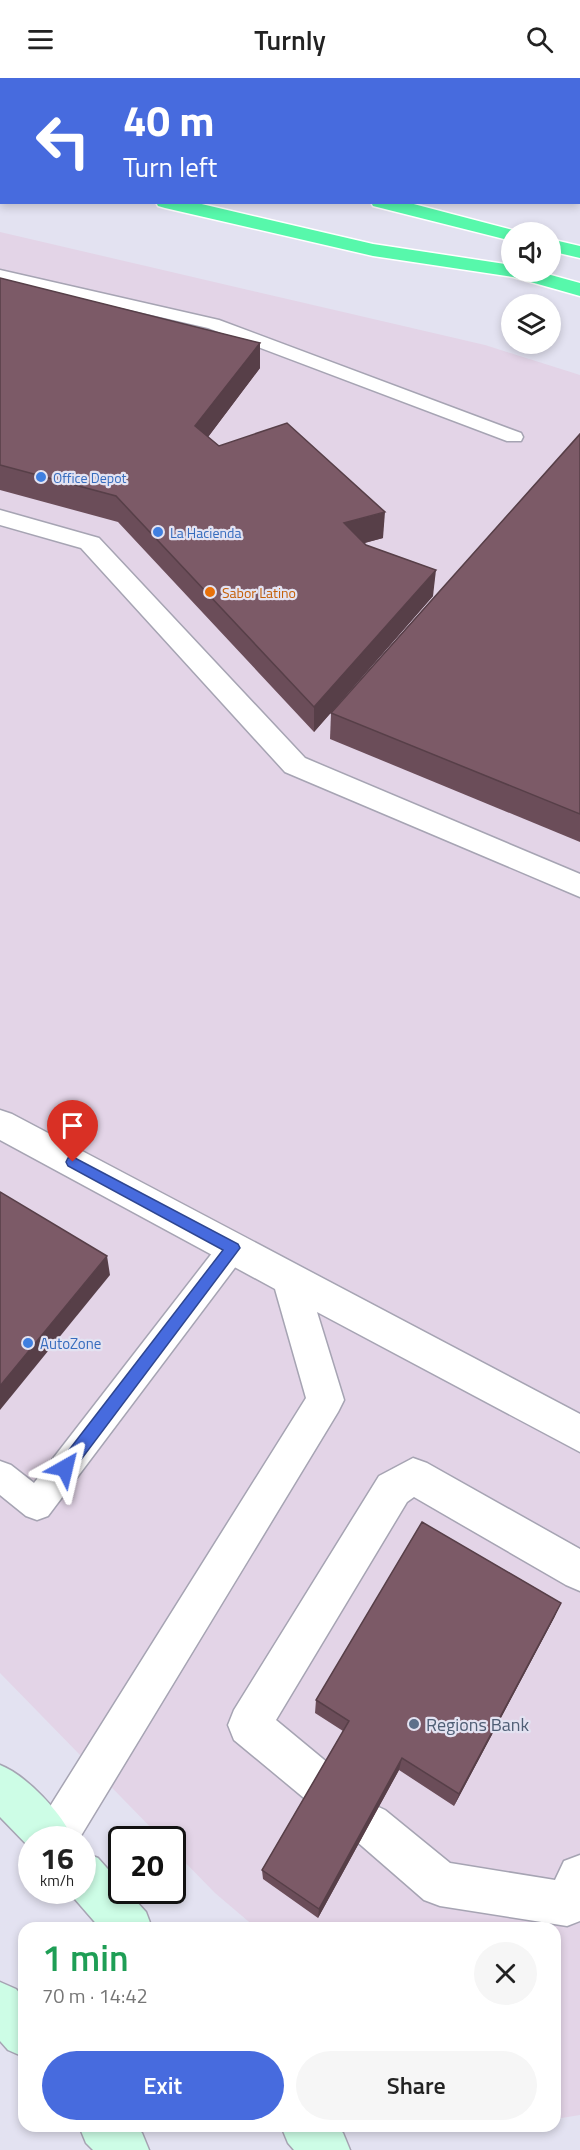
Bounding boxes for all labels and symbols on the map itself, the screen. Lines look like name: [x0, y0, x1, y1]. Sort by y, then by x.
place label: Office Depot: [53, 467, 127, 488]
marker: Office Depot: [34, 470, 48, 484]
place label: La Hacienda: [170, 522, 241, 543]
marker: La Hacienda: [151, 525, 165, 539]
place label: Sabor Latino: [222, 582, 296, 603]
marker: Sabor Latino: [203, 585, 217, 599]
pin: [47, 1100, 98, 1162]
place label: AutoZone: [40, 1332, 101, 1355]
marker: AutoZone: [21, 1336, 35, 1350]
position arrow: [33, 1436, 97, 1500]
place label: Regions Bank: [426, 1711, 529, 1738]
marker: Regions Bank: [407, 1717, 421, 1731]
speed limit sign: 20: [108, 1826, 186, 1904]

